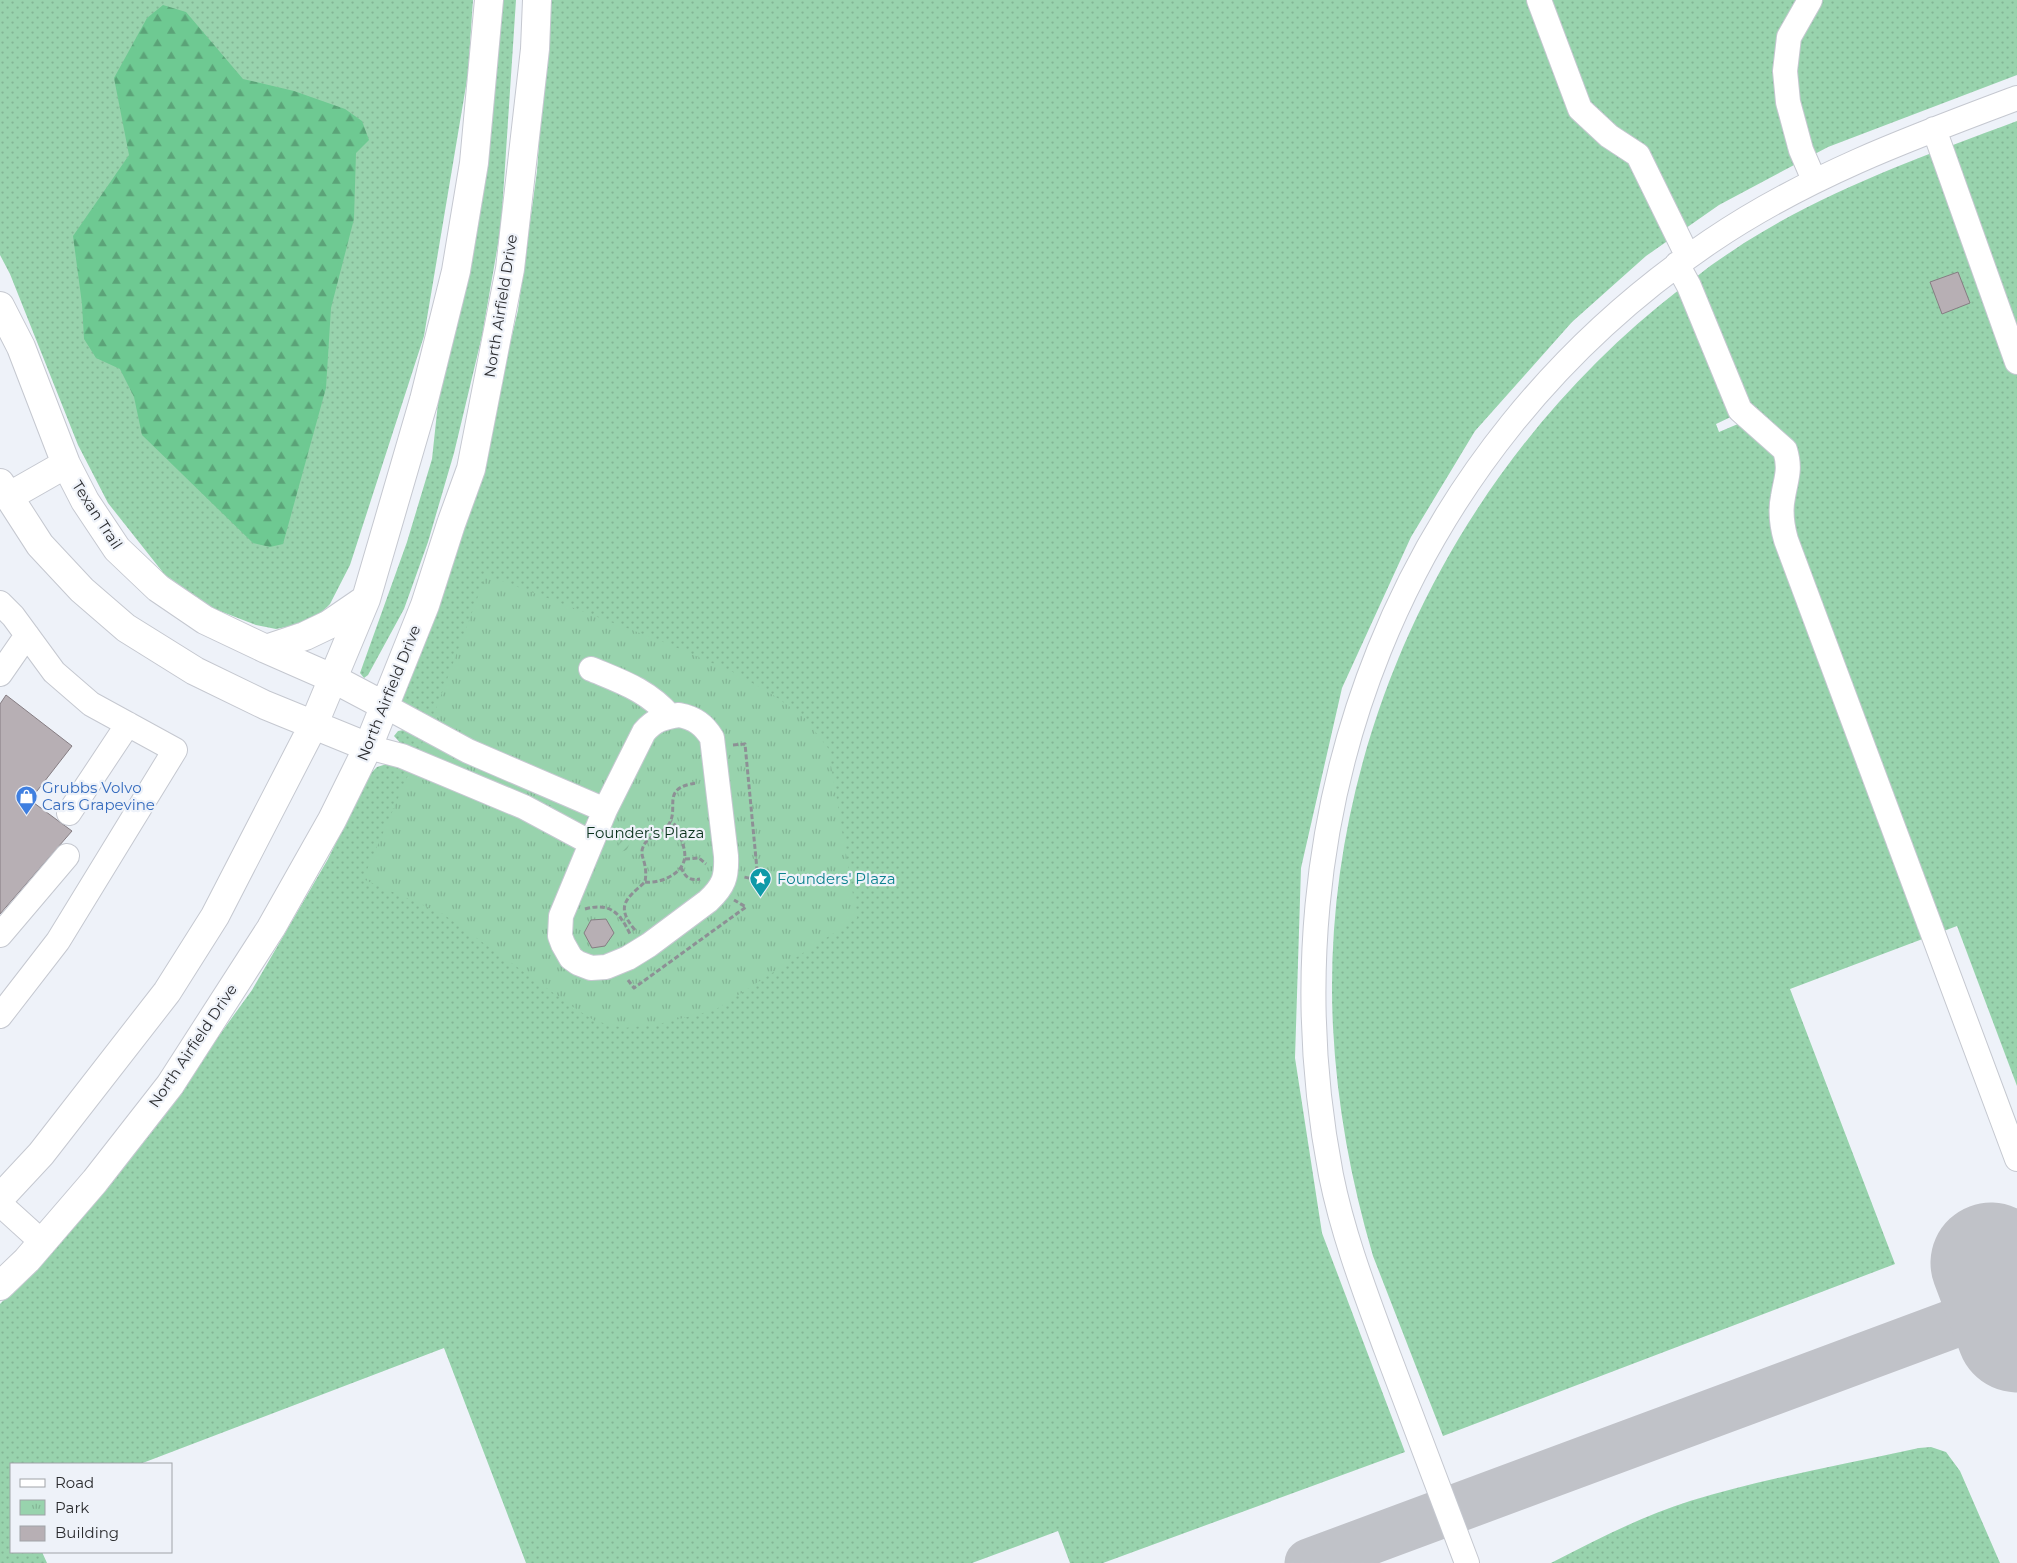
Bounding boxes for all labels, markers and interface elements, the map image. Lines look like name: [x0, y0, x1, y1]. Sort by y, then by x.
street label: North Airfield Drive: [480, 233, 521, 379]
street label: Texan Trail: [68, 477, 127, 553]
street label: North Airfield Drive: [353, 622, 424, 763]
place label: Grubbs Volvo Cars Grapevine: [42, 778, 155, 814]
shop icon: Grubbs Volvo Cars Grapevine: [14, 785, 38, 816]
park label: Founder's Plaza: [586, 823, 704, 842]
place icon: Founders' Plaza: [749, 867, 773, 898]
place label: Founders' Plaza: [777, 869, 896, 888]
street label: North Airfield Drive: [144, 980, 241, 1111]
legend: [10, 1463, 172, 1553]
text: Road: [55, 1473, 94, 1492]
text: Park: [55, 1498, 89, 1517]
text: Building: [55, 1523, 119, 1542]

